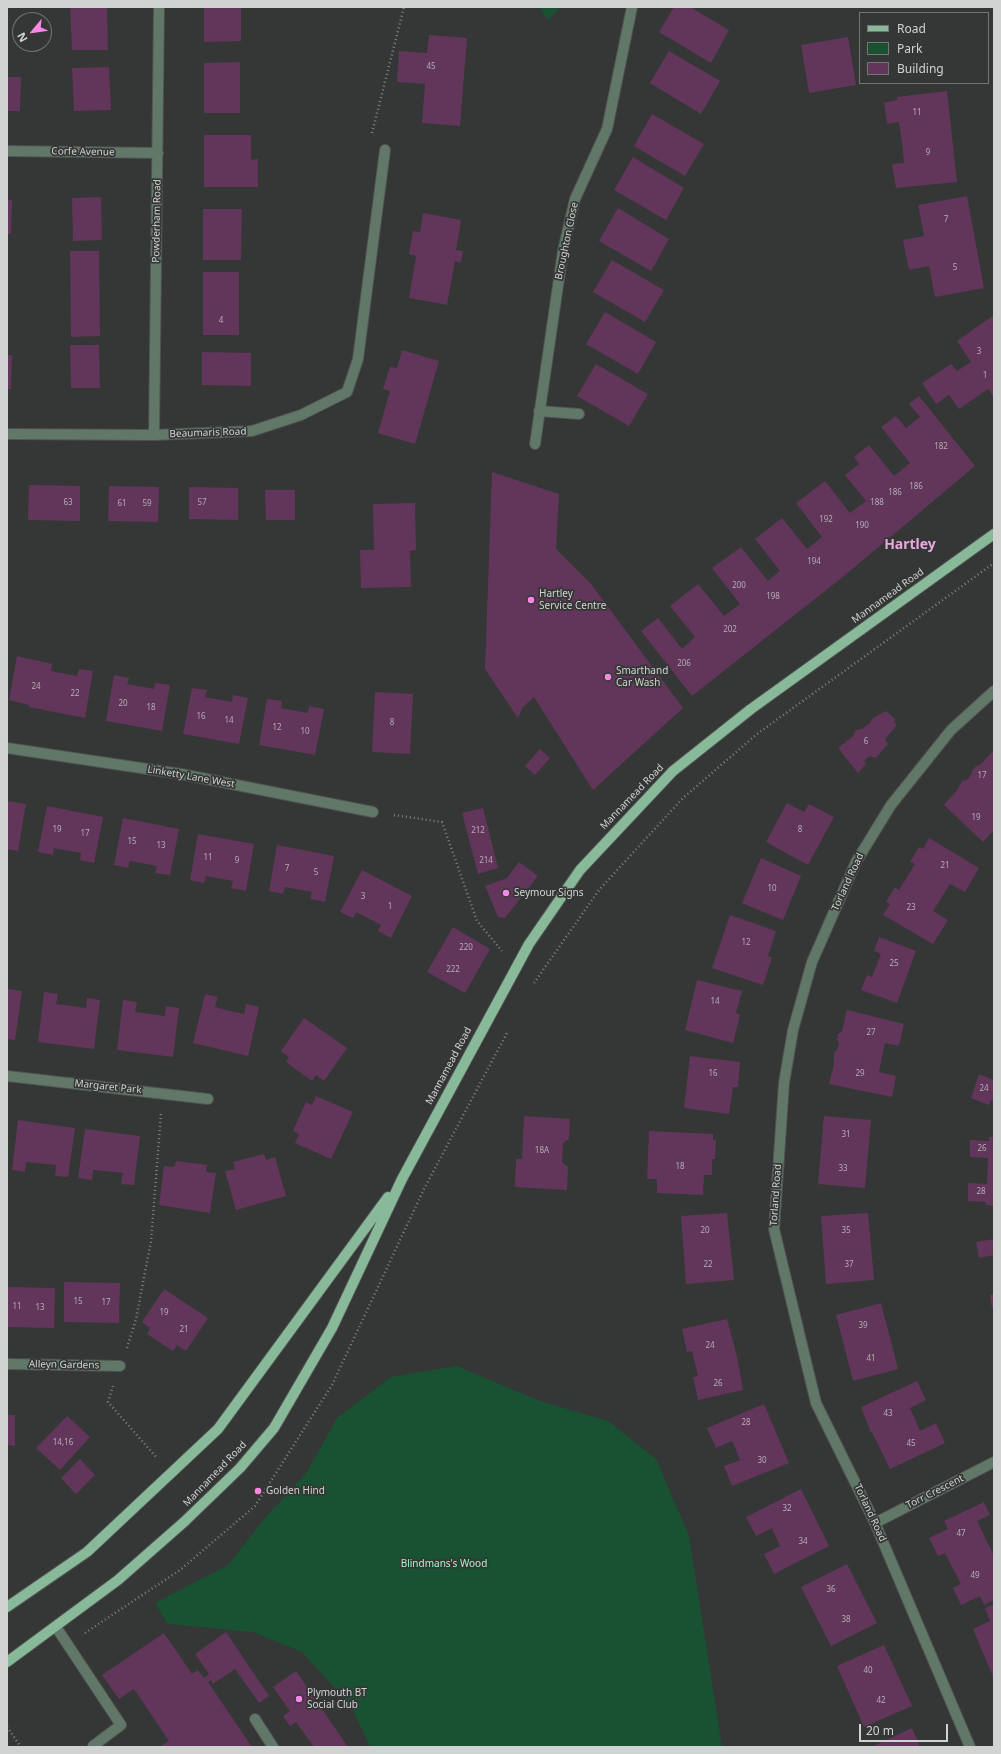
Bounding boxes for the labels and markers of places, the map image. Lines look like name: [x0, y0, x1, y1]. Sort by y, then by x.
place label: Hartley Service Centre: [539, 588, 606, 612]
marker: Hartley Service Centre: [526, 595, 536, 605]
place label: Smarthand Car Wash: [616, 665, 668, 688]
marker: Smarthand Car Wash: [603, 672, 613, 682]
place label: Seymour Signs: [514, 887, 584, 899]
marker: Seymour Signs: [501, 888, 511, 898]
place label: Golden Hind: [266, 1485, 325, 1497]
marker: Golden Hind: [253, 1486, 263, 1496]
place label: Plymouth BT Social Club: [307, 1687, 367, 1710]
marker: Plymouth BT Social Club: [294, 1694, 304, 1704]

